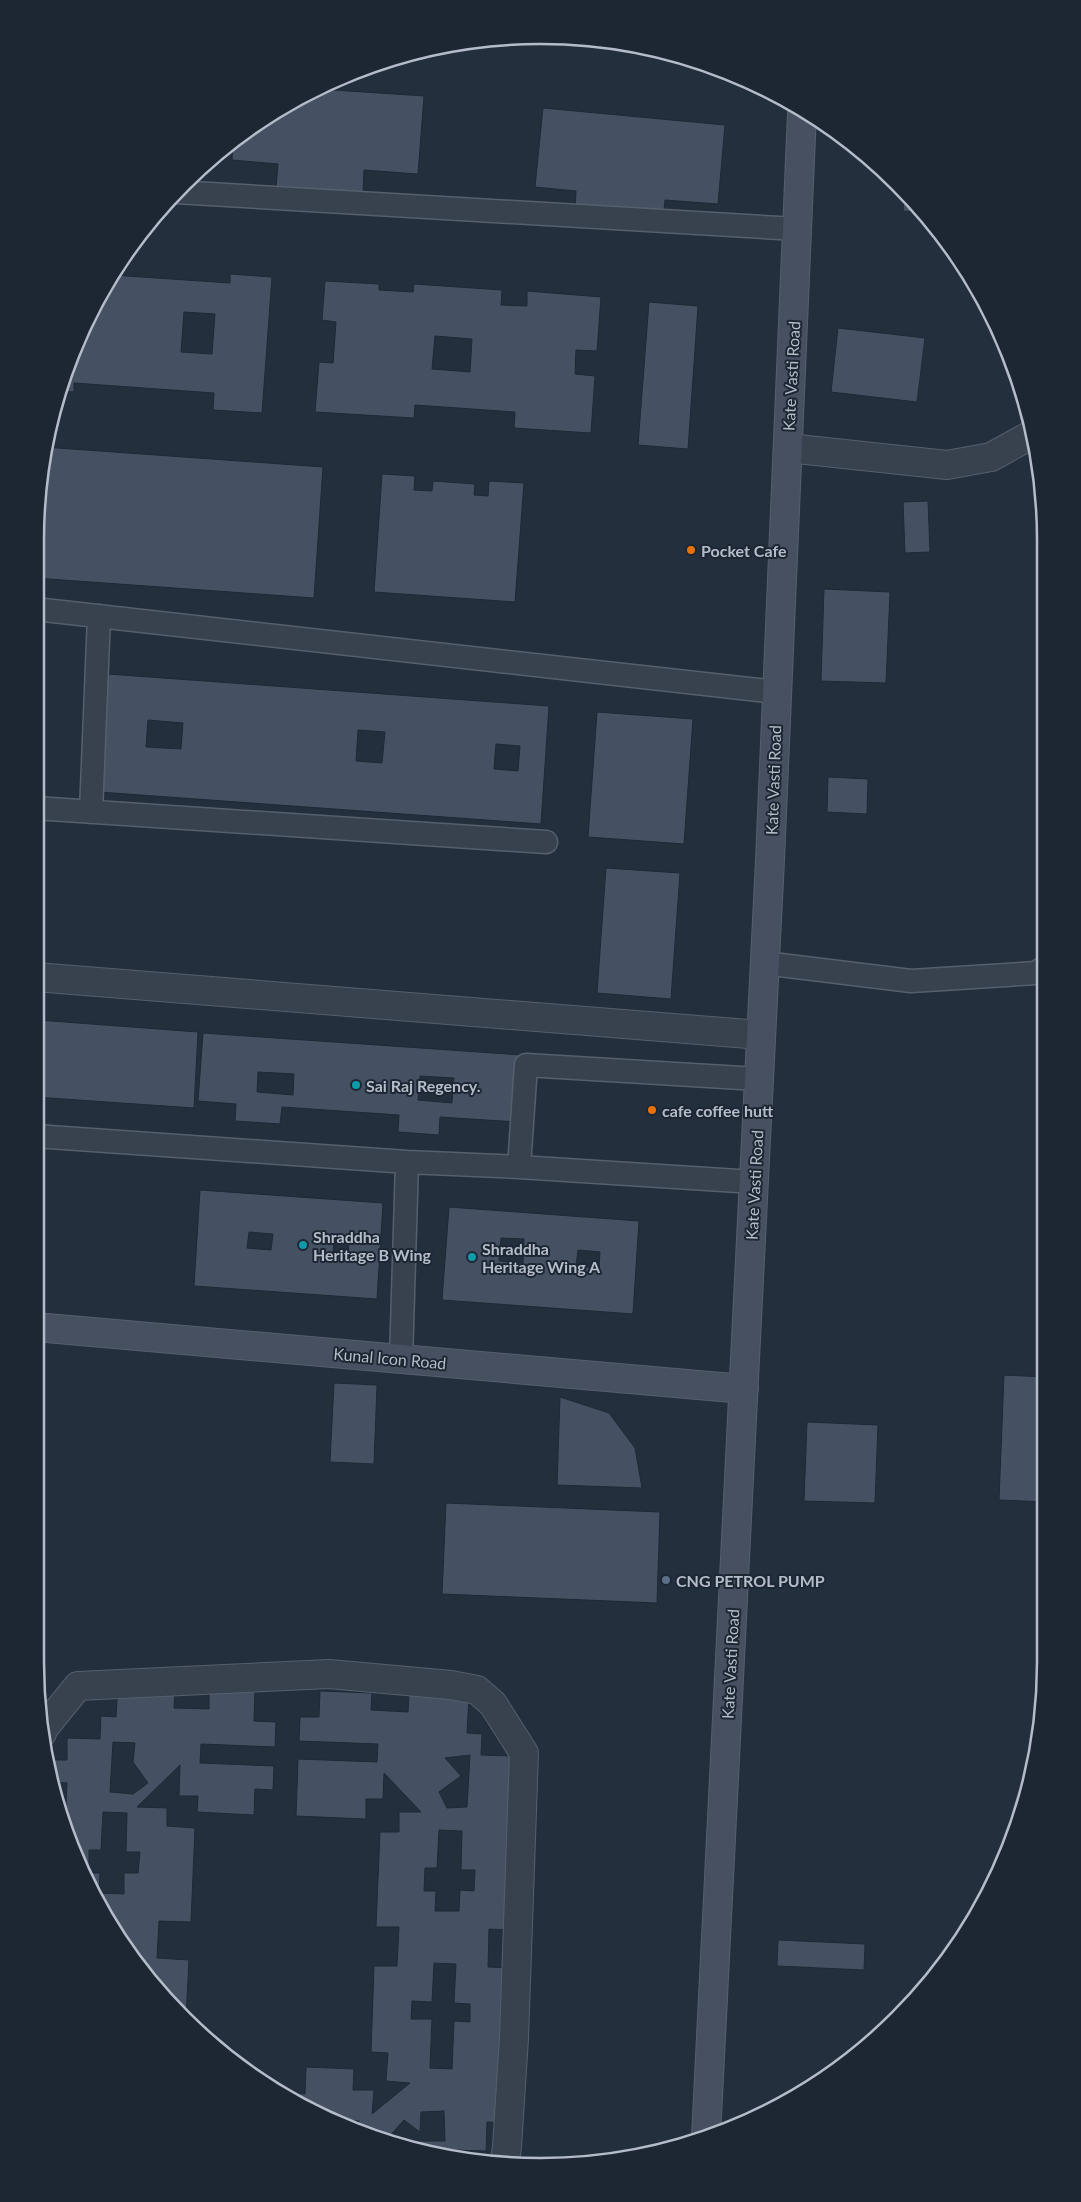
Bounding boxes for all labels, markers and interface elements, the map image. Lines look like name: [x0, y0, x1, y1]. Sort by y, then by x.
street label: Kate Vasti Road: [779, 321, 803, 431]
place label: Pocket Cafe: [701, 541, 787, 560]
marker: Pocket Cafe: [685, 544, 697, 556]
street label: Kate Vasti Road: [762, 725, 784, 835]
place label: Sai Raj Regency.: [366, 1076, 481, 1095]
marker: Sai Raj Regency.: [350, 1079, 362, 1091]
place label: cafe coffee hutt: [662, 1101, 774, 1120]
marker: cafe coffee hutt: [646, 1104, 658, 1116]
street label: Kate Vasti Road: [742, 1130, 766, 1240]
place label: Shraddha Heritage B Wing: [313, 1227, 432, 1264]
marker: Shraddha Heritage B Wing: [297, 1239, 309, 1251]
place label: Shraddha Heritage Wing A: [482, 1239, 601, 1276]
marker: Shraddha Heritage Wing A: [466, 1251, 478, 1263]
street label: Kunal Icon Road: [333, 1344, 447, 1372]
place label: CNG PETROL PUMP: [676, 1571, 825, 1590]
marker: CNG PETROL PUMP: [660, 1574, 672, 1586]
street label: Kate Vasti Road: [718, 1609, 742, 1719]

